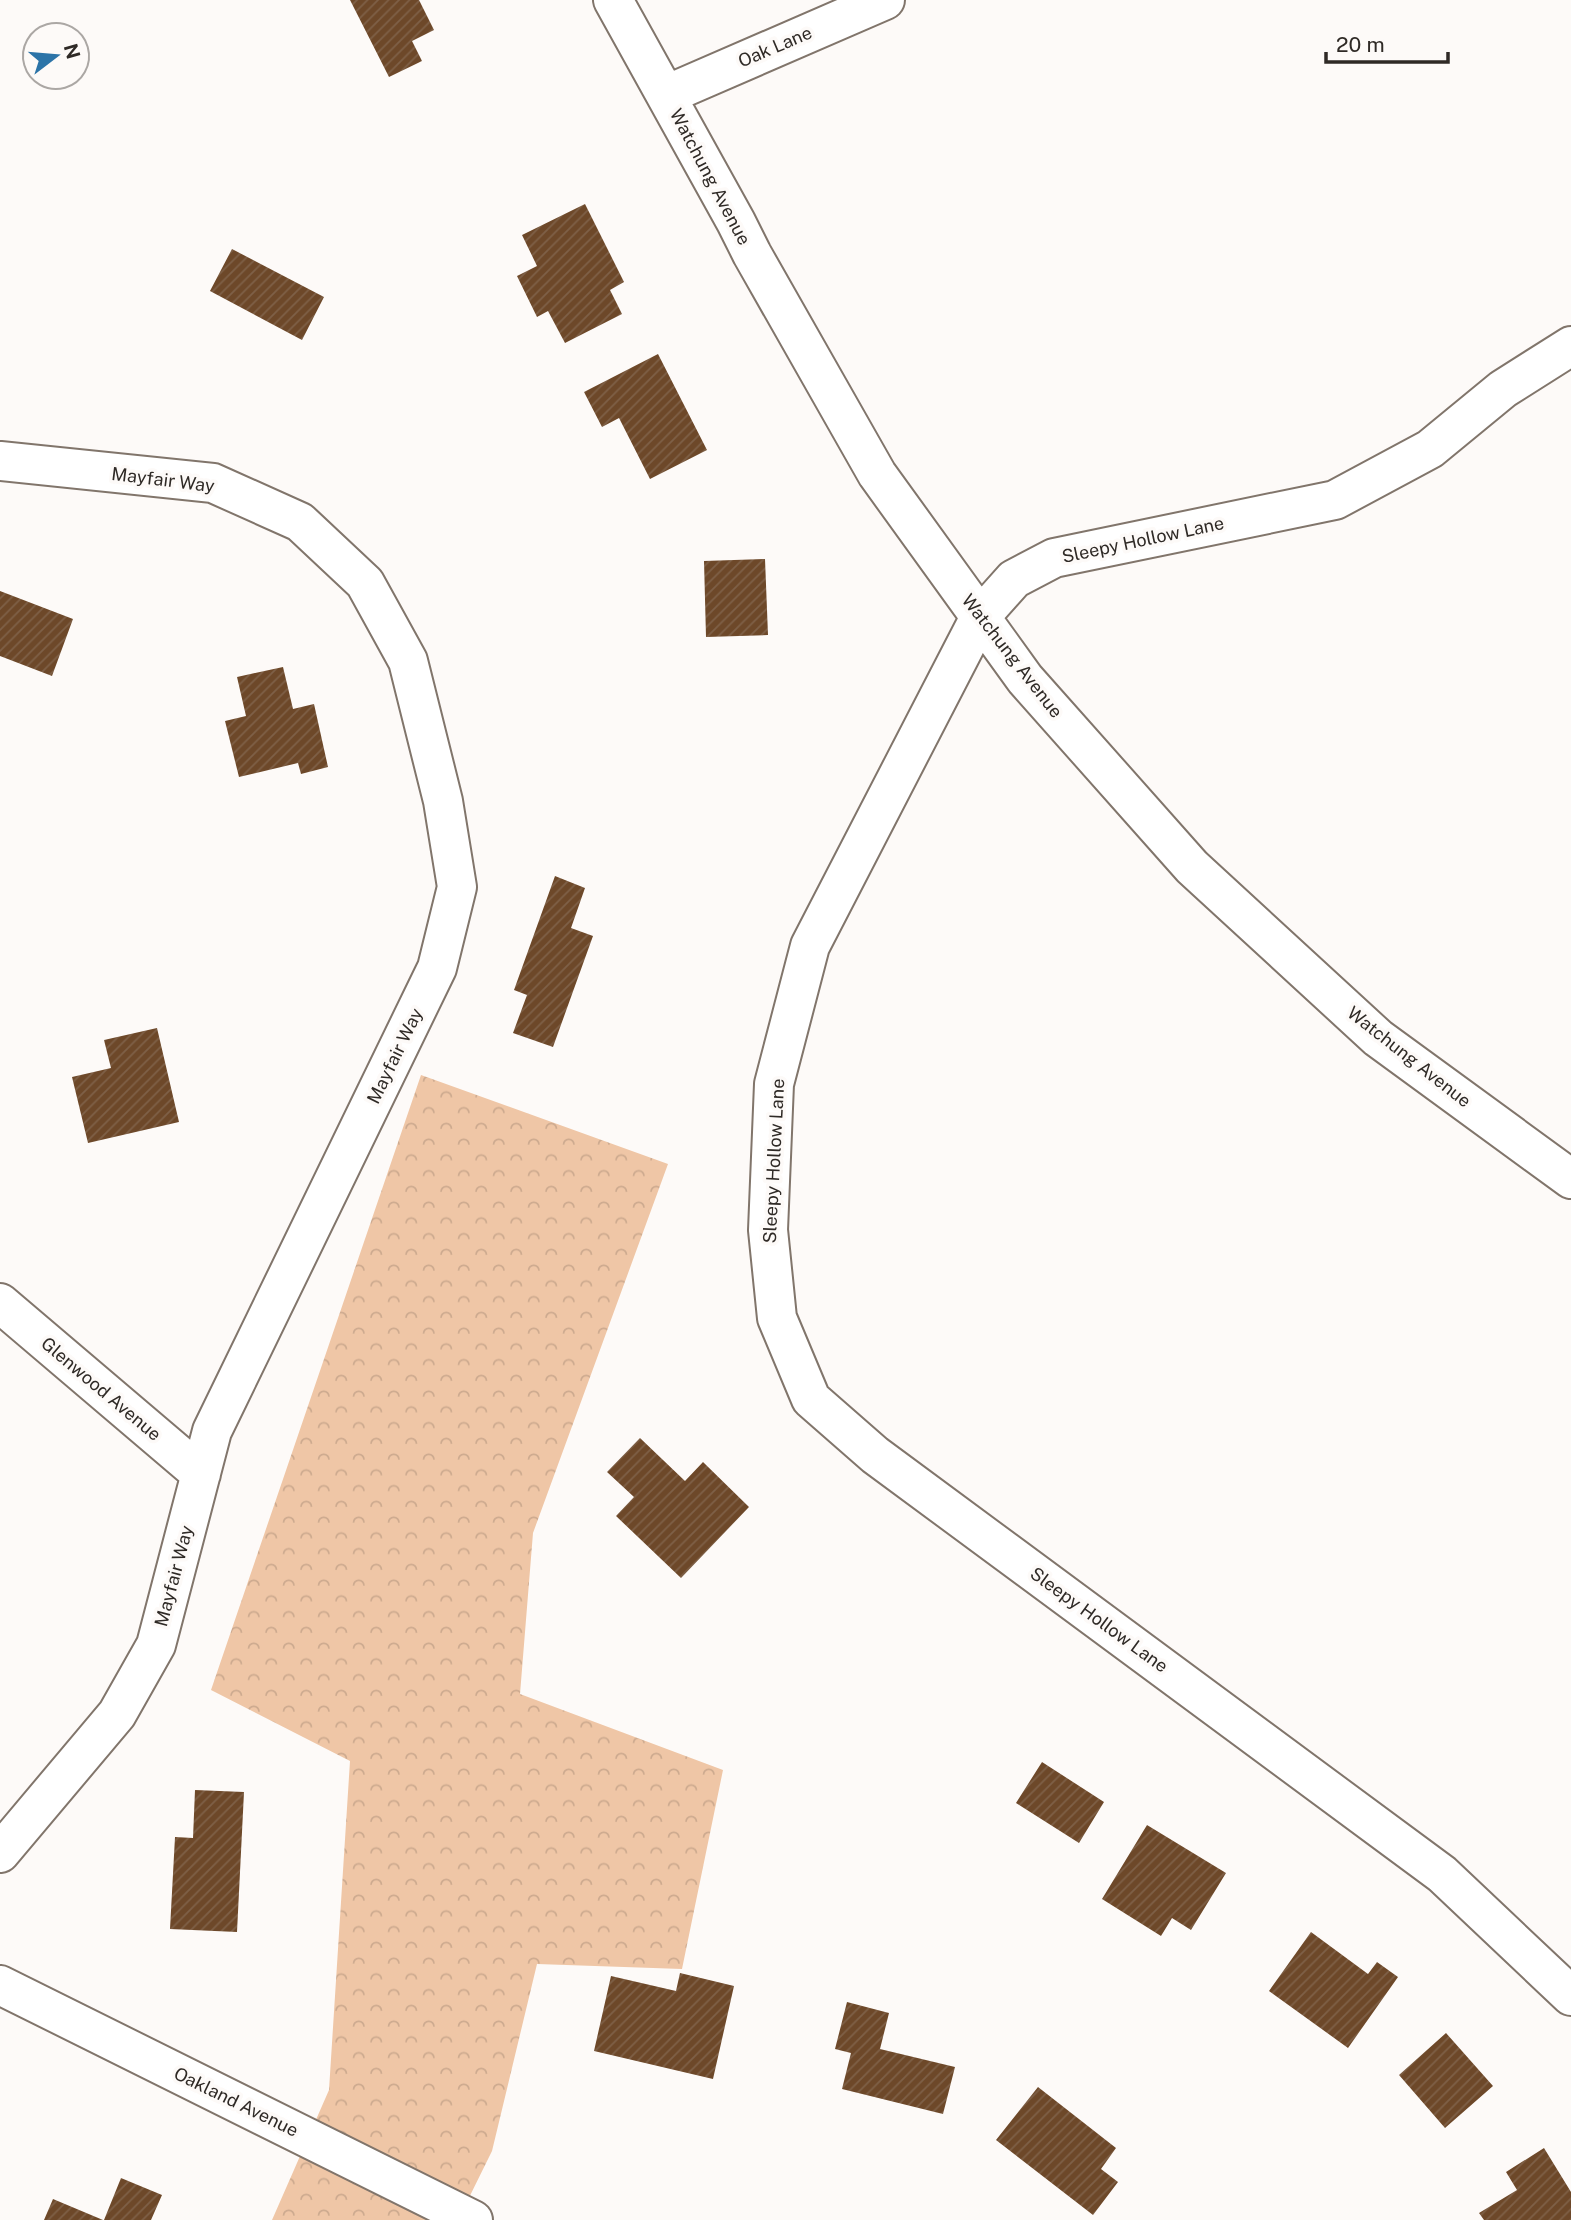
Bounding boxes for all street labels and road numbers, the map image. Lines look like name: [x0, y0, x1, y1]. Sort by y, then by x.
street label: Oak Lane: [735, 22, 815, 71]
street label: Watchung Avenue: [666, 105, 755, 248]
street label: Mayfair Way: [110, 463, 216, 496]
street label: Sleepy Hollow Lane: [1060, 512, 1226, 567]
street label: Watchung Avenue: [958, 590, 1067, 722]
street label: Watchung Avenue: [1343, 1002, 1475, 1111]
street label: Mayfair Way: [362, 1004, 427, 1107]
street label: Sleepy Hollow Lane: [759, 1078, 788, 1244]
street label: Glenwood Avenue: [37, 1332, 165, 1445]
street label: Mayfair Way: [150, 1523, 197, 1629]
street label: Sleepy Hollow Lane: [1026, 1563, 1172, 1677]
street label: Oakland Avenue: [171, 2062, 302, 2141]

